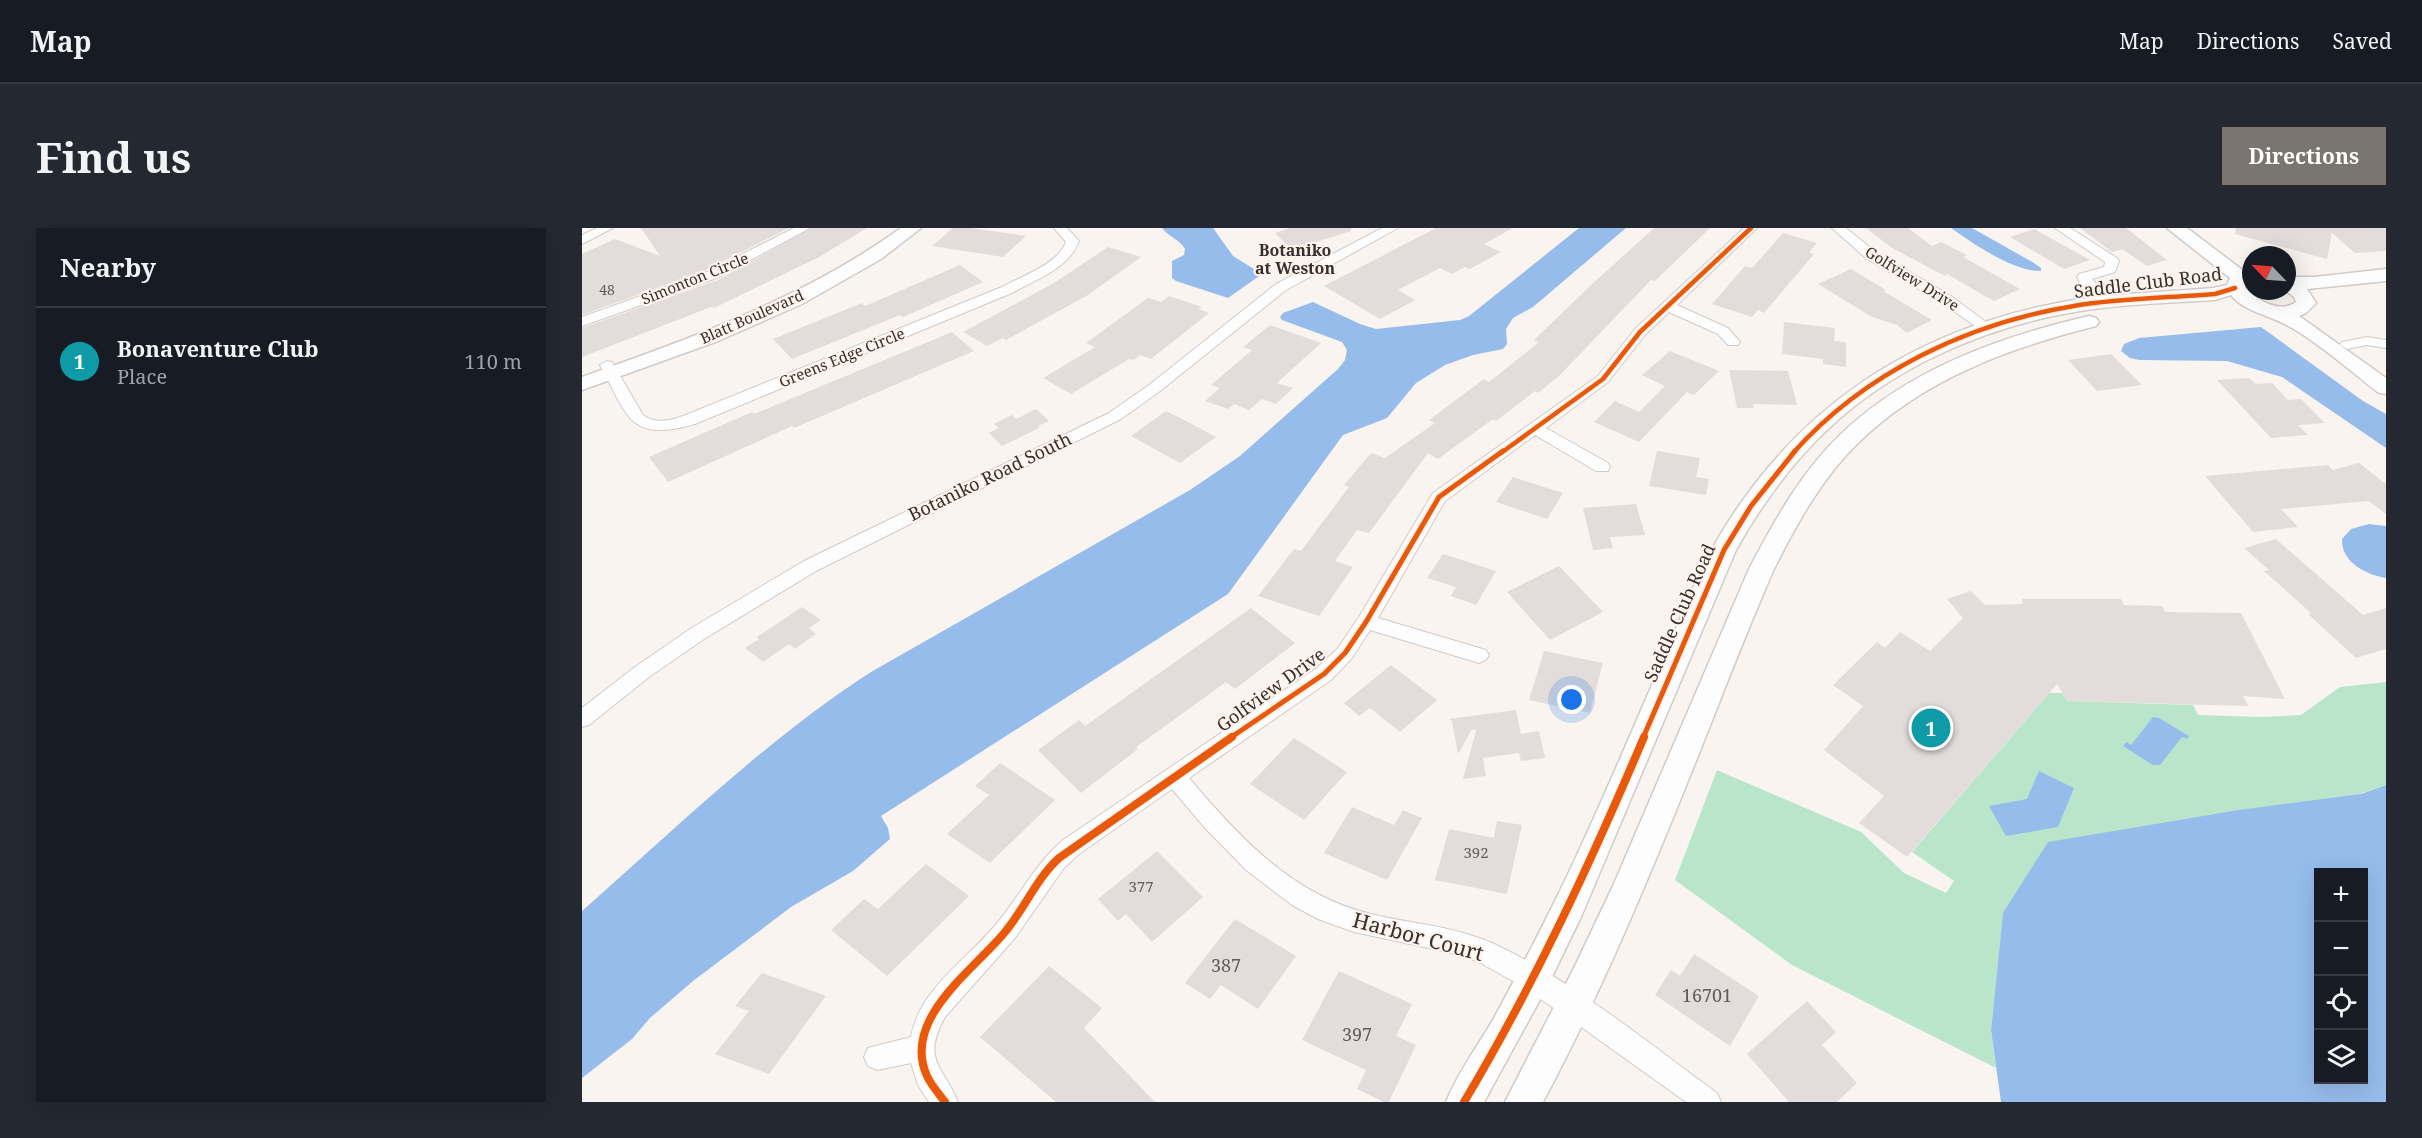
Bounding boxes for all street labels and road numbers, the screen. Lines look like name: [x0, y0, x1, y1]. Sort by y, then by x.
street label: Golfview Drive: [1862, 241, 1963, 315]
street label: Simonton Circle: [638, 247, 751, 309]
street label: Saddle Club Road: [2072, 261, 2223, 303]
street label: Blatt Boulevard: [697, 284, 807, 348]
street label: Greens Edge Circle: [776, 323, 907, 391]
street label: Botaniko Road South: [904, 426, 1075, 526]
street label: Saddle Club Road: [1638, 540, 1720, 686]
street label: Golfview Drive: [1211, 642, 1330, 737]
street label: Harbor Court: [1350, 905, 1487, 967]

